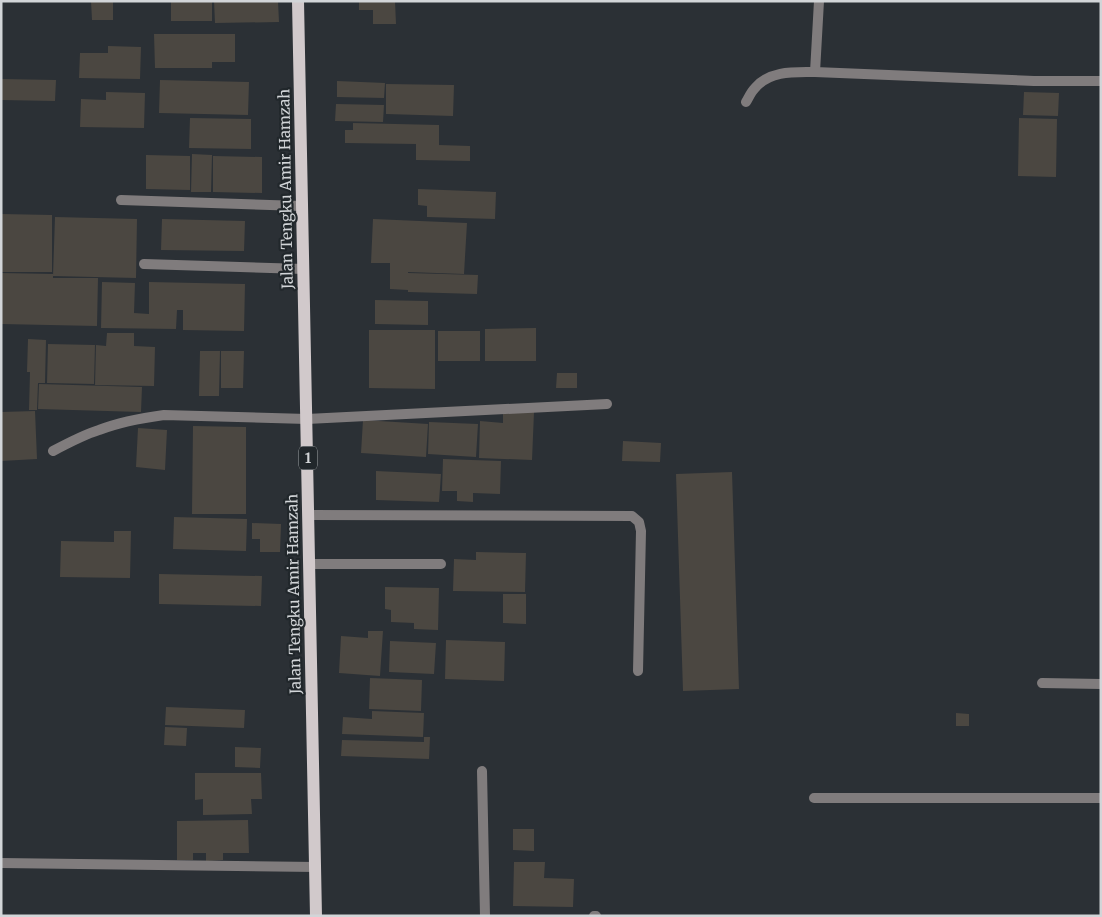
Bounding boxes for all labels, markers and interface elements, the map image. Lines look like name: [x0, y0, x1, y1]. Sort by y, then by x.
street label: Jalan Tengku Amir Hamzah: [274, 89, 297, 290]
road number: 1: [299, 446, 317, 469]
street label: Jalan Tengku Amir Hamzah: [282, 494, 305, 695]

